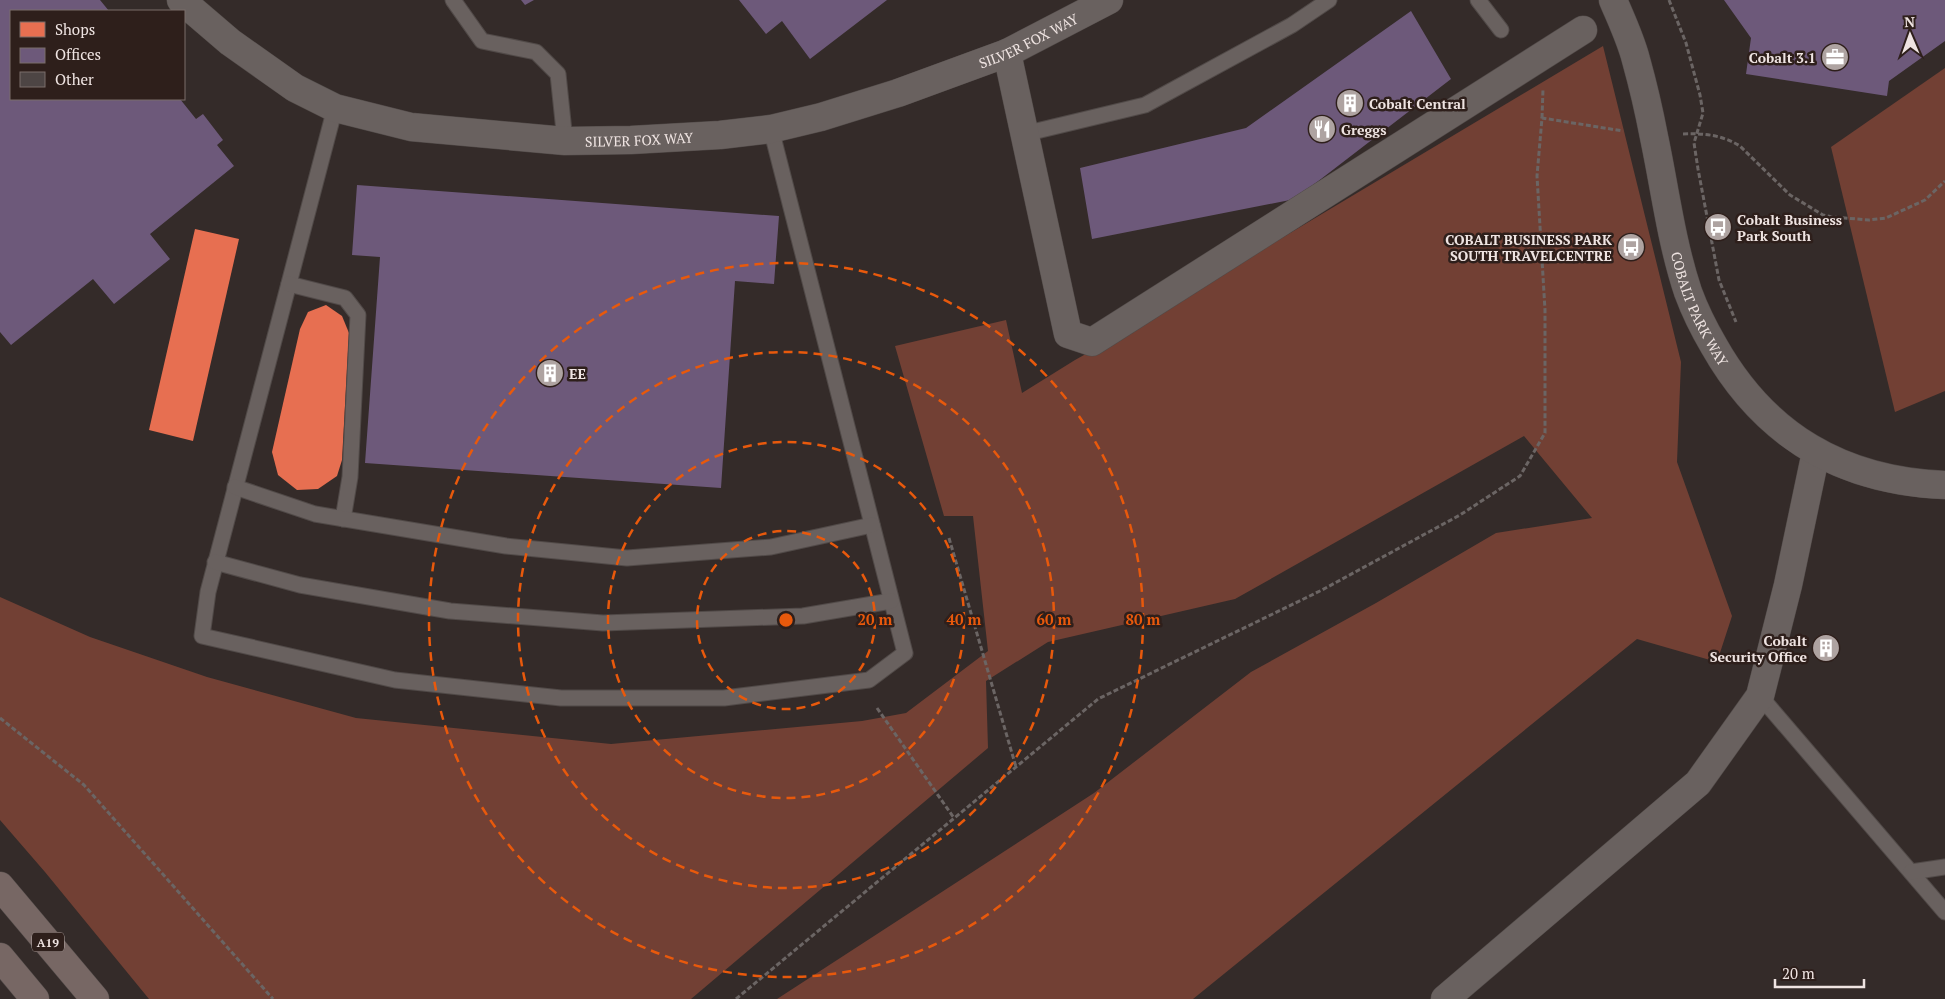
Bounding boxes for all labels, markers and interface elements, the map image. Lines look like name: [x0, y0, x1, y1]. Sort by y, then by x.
street label: SILVER FOX WAY: [976, 8, 1082, 72]
legend: [10, 10, 185, 100]
north arrow: [1885, 10, 1935, 60]
text: N: [1904, 12, 1916, 31]
text: Shops: [55, 19, 95, 39]
office icon: Cobalt 3.1: [1820, 42, 1850, 72]
text: Offices: [55, 44, 101, 64]
place label: Cobalt 3.1: [1749, 48, 1816, 67]
text: Other: [55, 69, 94, 89]
building icon: Cobalt Central: [1335, 88, 1365, 118]
place label: Cobalt Central: [1369, 94, 1466, 113]
restaurant icon: Greggs: [1307, 114, 1337, 144]
place label: Greggs: [1341, 120, 1387, 139]
street label: SILVER FOX WAY: [585, 127, 695, 150]
place label: Cobalt Business Park South: [1737, 210, 1842, 245]
bus stop icon: Cobalt Business Park South: [1703, 212, 1733, 242]
place label: COBALT BUSINESS PARK SOUTH TRAVELCENTRE: [1445, 230, 1612, 265]
bus stop icon: COBALT BUSINESS PARK SOUTH TRAVELCENTRE: [1616, 232, 1646, 262]
street label: COBALT PARK WAY: [1667, 250, 1734, 370]
building icon: EE: [535, 358, 565, 388]
place label: EE: [569, 364, 586, 383]
text: 20 m: [858, 609, 893, 629]
text: 40 m: [947, 609, 982, 629]
text: 60 m: [1037, 609, 1072, 629]
text: 80 m: [1126, 609, 1161, 629]
centre of rings: [777, 611, 795, 629]
place label: Cobalt Security Office: [1710, 631, 1807, 666]
building icon: Cobalt Security Office: [1811, 633, 1841, 663]
road number: A19: [32, 932, 64, 952]
scale bar: [1775, 956, 1864, 988]
text: 20 m: [1782, 963, 1815, 983]

